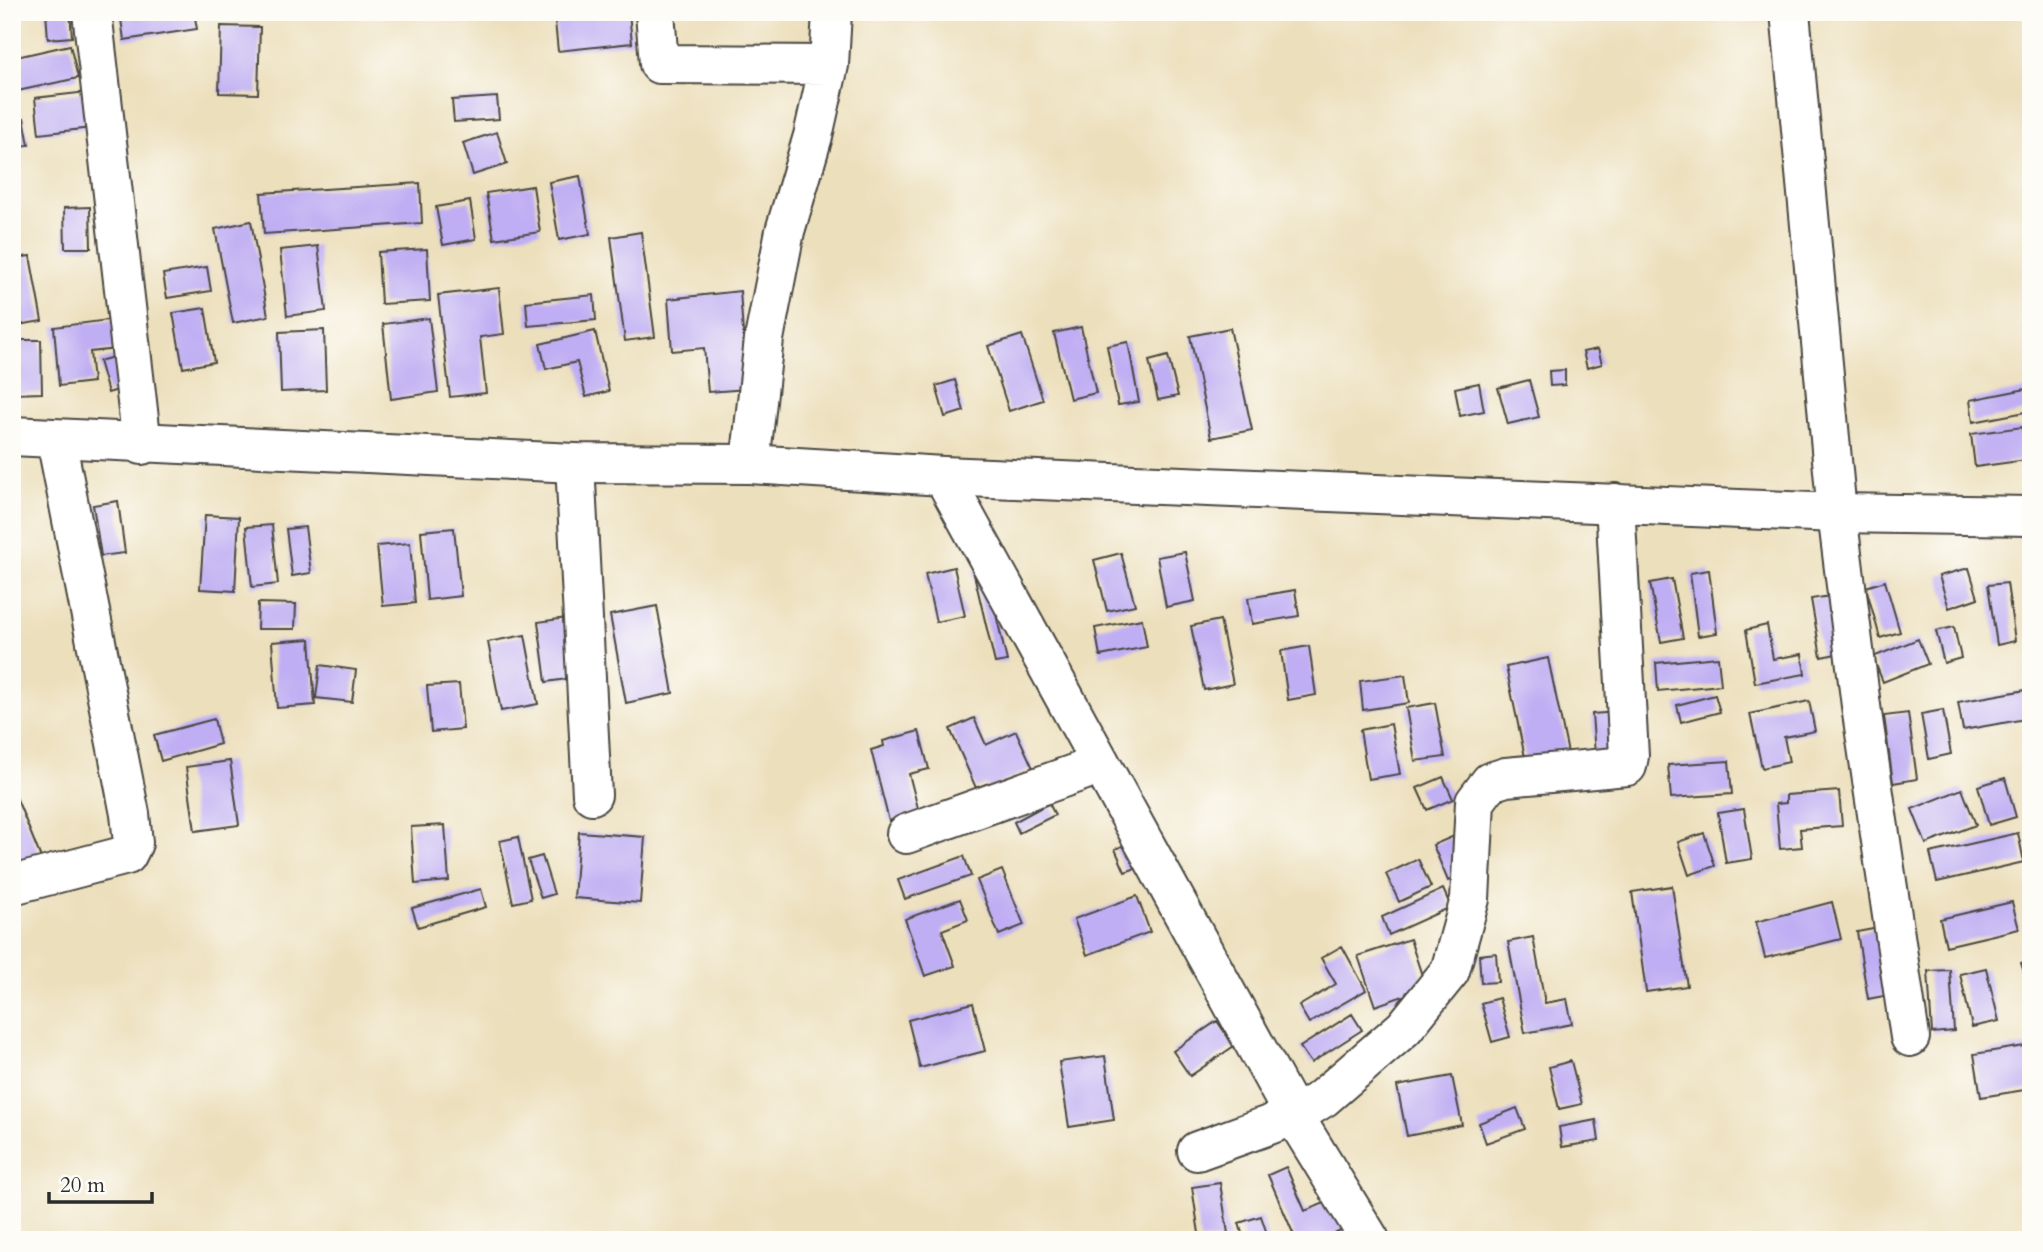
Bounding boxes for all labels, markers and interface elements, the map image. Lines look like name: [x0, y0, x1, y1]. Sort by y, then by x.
scale bar: [49, 1161, 152, 1205]
text: 20 m: [60, 1171, 105, 1200]

